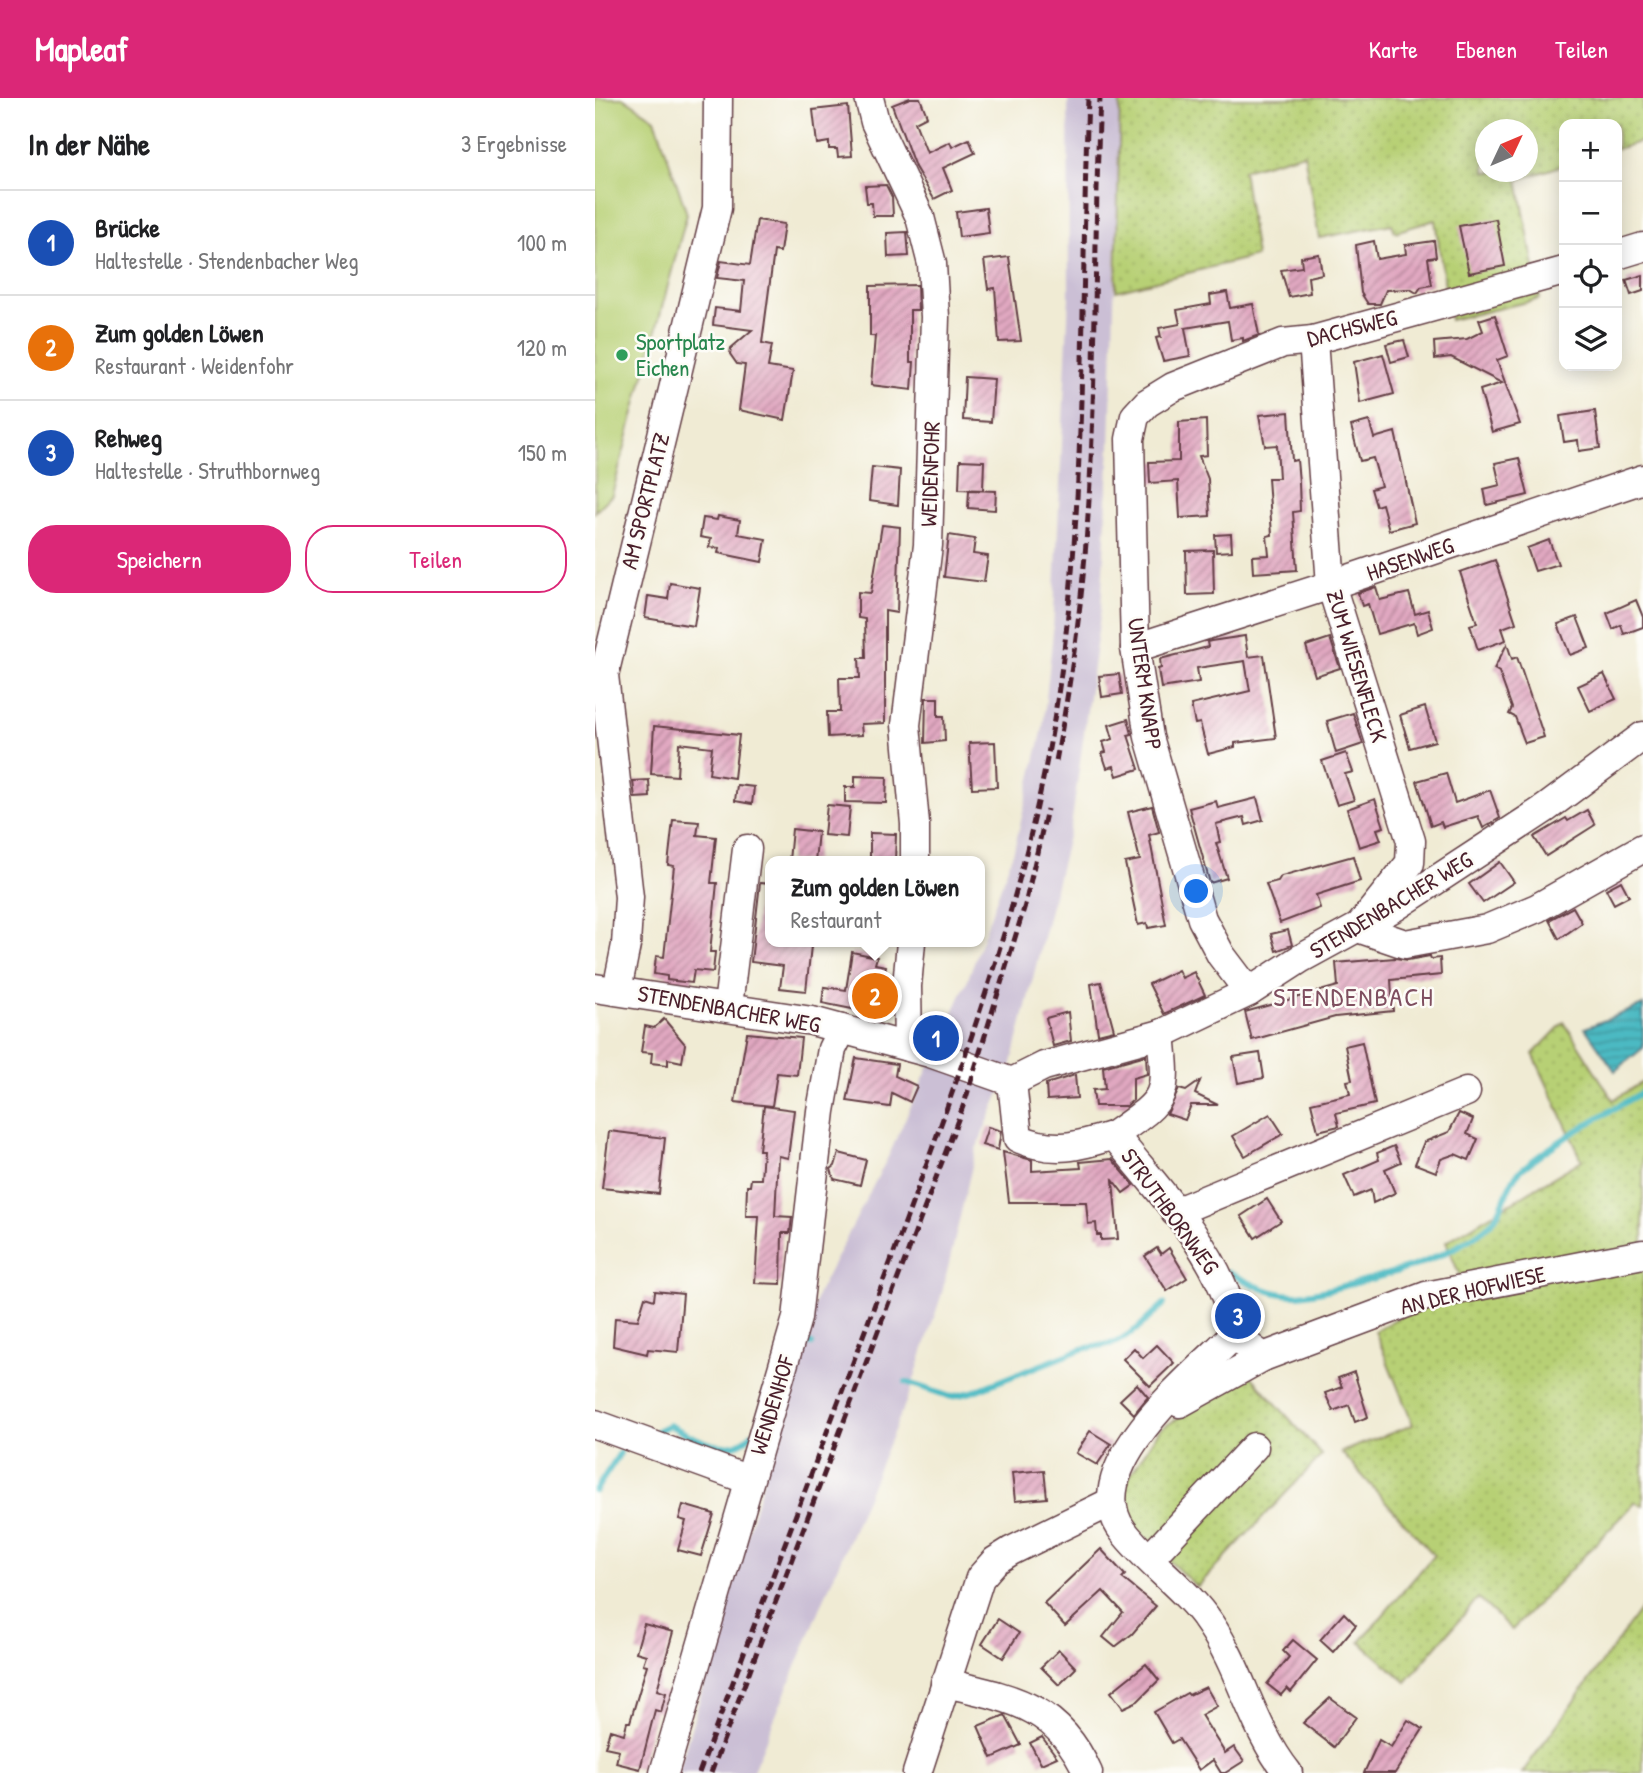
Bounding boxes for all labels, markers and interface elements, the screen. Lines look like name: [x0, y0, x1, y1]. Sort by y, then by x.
text: Mapleaf: [35, 27, 128, 71]
text: Karte: [1369, 33, 1418, 65]
text: Ebenen: [1456, 33, 1517, 65]
text: Teilen: [1555, 33, 1608, 65]
north arrow: [1475, 119, 1538, 182]
map controls: [1559, 119, 1622, 371]
button: +: [1559, 119, 1622, 182]
text: In der Nähe: [28, 124, 150, 164]
text: 3 Ergebnisse: [461, 128, 567, 159]
button: −: [1559, 182, 1622, 245]
text: Brücke: [95, 210, 160, 245]
text: 1: [47, 227, 55, 258]
text: 100 m: [517, 227, 567, 258]
text: Haltestelle · Stendenbacher Weg: [95, 245, 359, 276]
button: locate: [1559, 245, 1622, 308]
street label: DACHSWEG: [1304, 301, 1400, 354]
button: layers: [1559, 308, 1622, 371]
text: Zum golden Löwen: [95, 315, 264, 350]
place label: Sportplatz Eichen: [636, 326, 725, 383]
text: 2: [46, 332, 56, 363]
text: 120 m: [517, 332, 567, 363]
marker: Sportplatz Eichen: [614, 347, 630, 363]
text: Restaurant · Weidenfohr: [95, 350, 294, 381]
text: Rehweg: [95, 420, 162, 455]
street label: WEIDENFOHR: [912, 421, 947, 527]
street label: AM SPORTPLATZ: [613, 429, 676, 572]
text: 3: [46, 437, 56, 468]
text: 150 m: [518, 437, 567, 468]
text: Haltestelle · Struthbornweg: [95, 455, 320, 486]
button: Speichern: [28, 525, 291, 593]
button: Teilen: [305, 525, 567, 593]
street label: HASENWEG: [1362, 529, 1458, 588]
street label: ZUM WIESENFLECK: [1320, 586, 1395, 746]
street label: UNTERM KNAPP: [1121, 616, 1170, 752]
street label: STENDENBACHER WEG: [1304, 844, 1478, 965]
popup: [765, 856, 985, 947]
text: Zum golden Löwen: [791, 869, 959, 904]
your location: [1179, 874, 1213, 908]
text: Restaurant: [791, 904, 881, 935]
pin: 2: [852, 970, 898, 1022]
street label: STENDENBACHER WEG: [636, 977, 823, 1040]
district label: STENDENBACH: [1273, 979, 1435, 1014]
pin: 1: [913, 1012, 959, 1064]
street label: STRUTHBORNWEG: [1114, 1142, 1227, 1280]
street label: AN DER HOFWIESE: [1397, 1258, 1549, 1321]
pin: 3: [1215, 1290, 1261, 1342]
street label: WENDENHOF: [742, 1350, 802, 1458]

